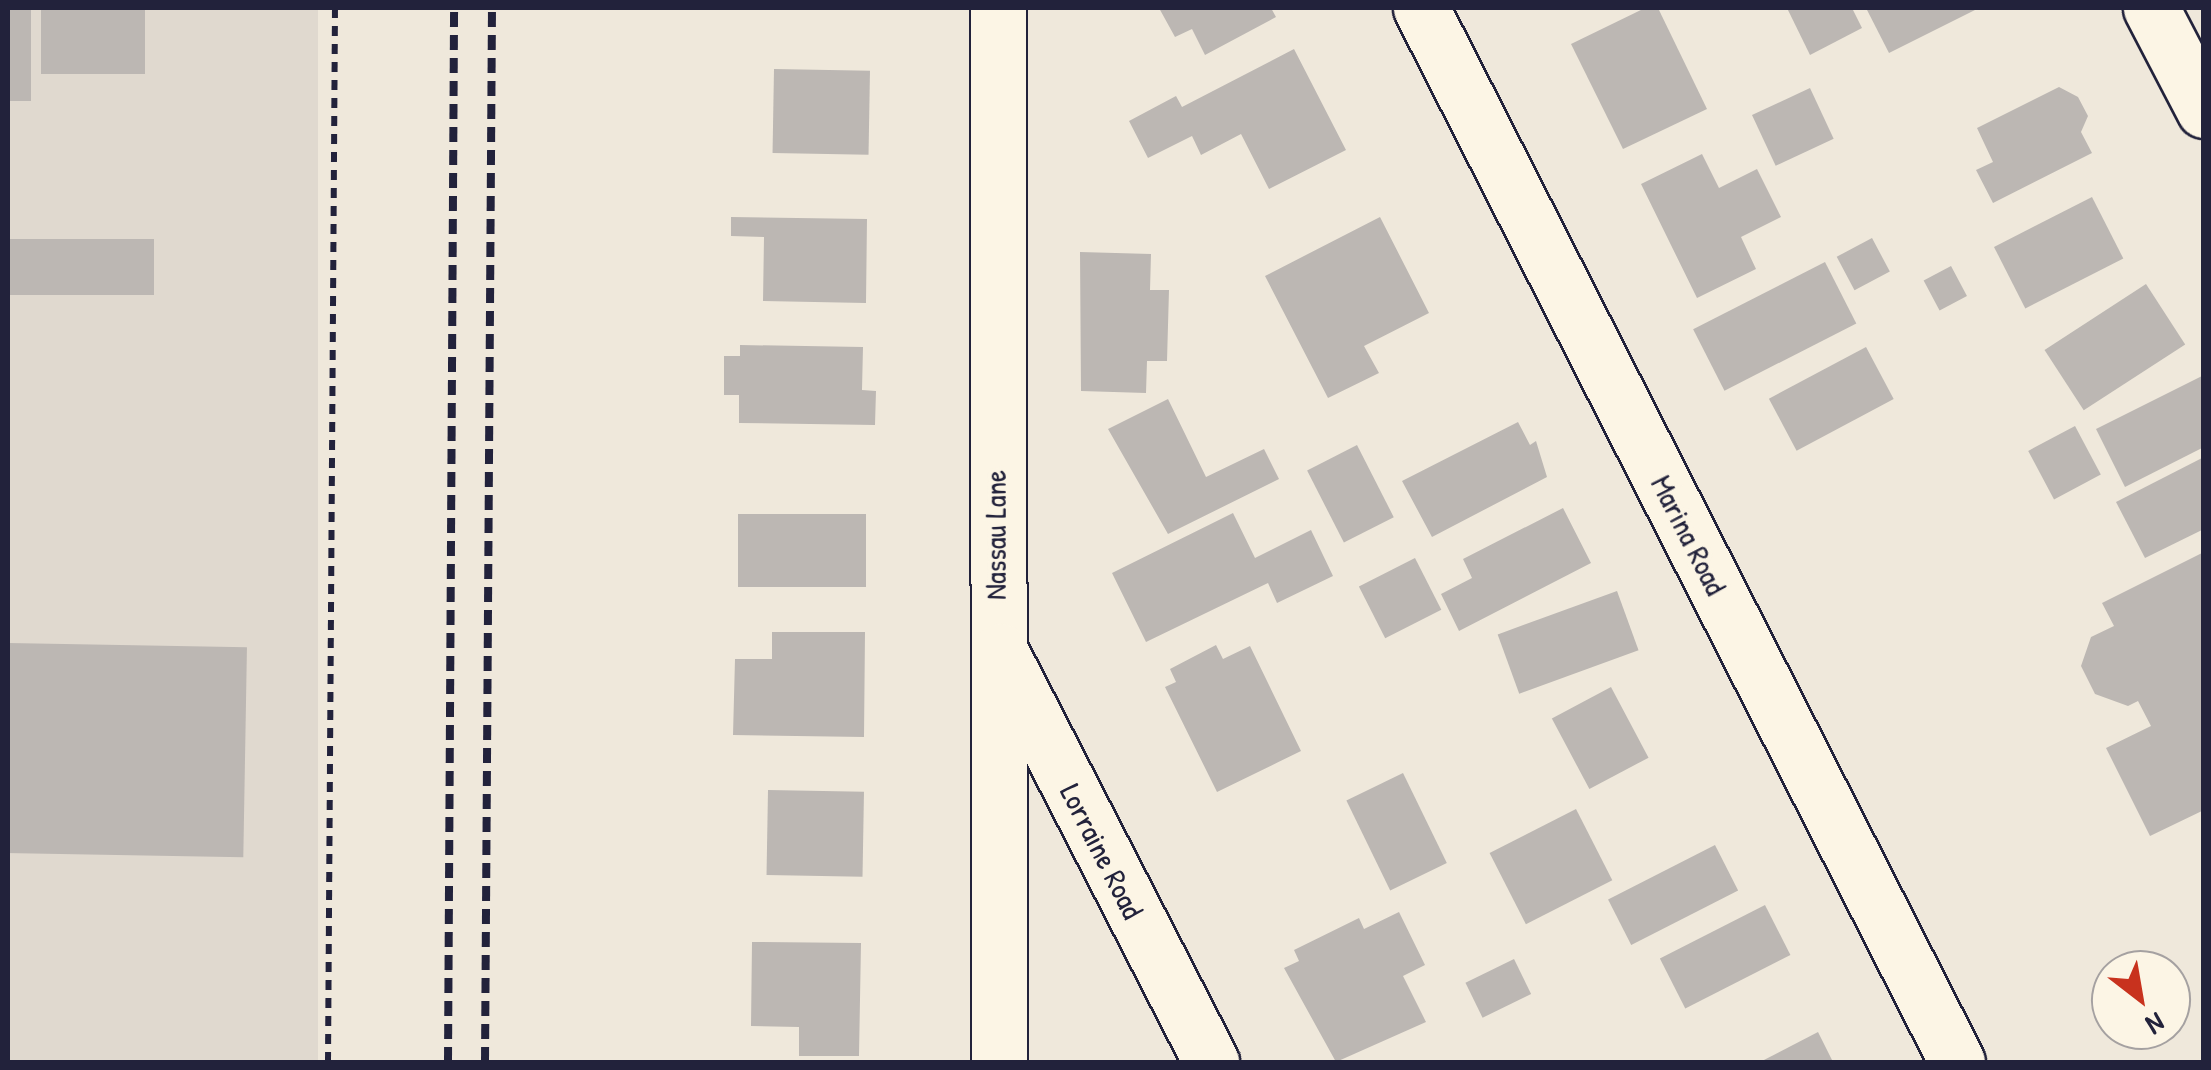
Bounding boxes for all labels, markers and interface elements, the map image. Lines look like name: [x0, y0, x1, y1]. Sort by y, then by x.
street label: Marina Road: [1644, 469, 1734, 601]
street label: Nassau Lane: [977, 470, 1013, 600]
street label: Lorraine Road: [1053, 778, 1151, 924]
north arrow: [2091, 950, 2191, 1050]
text: N: [2139, 1004, 2172, 1044]

